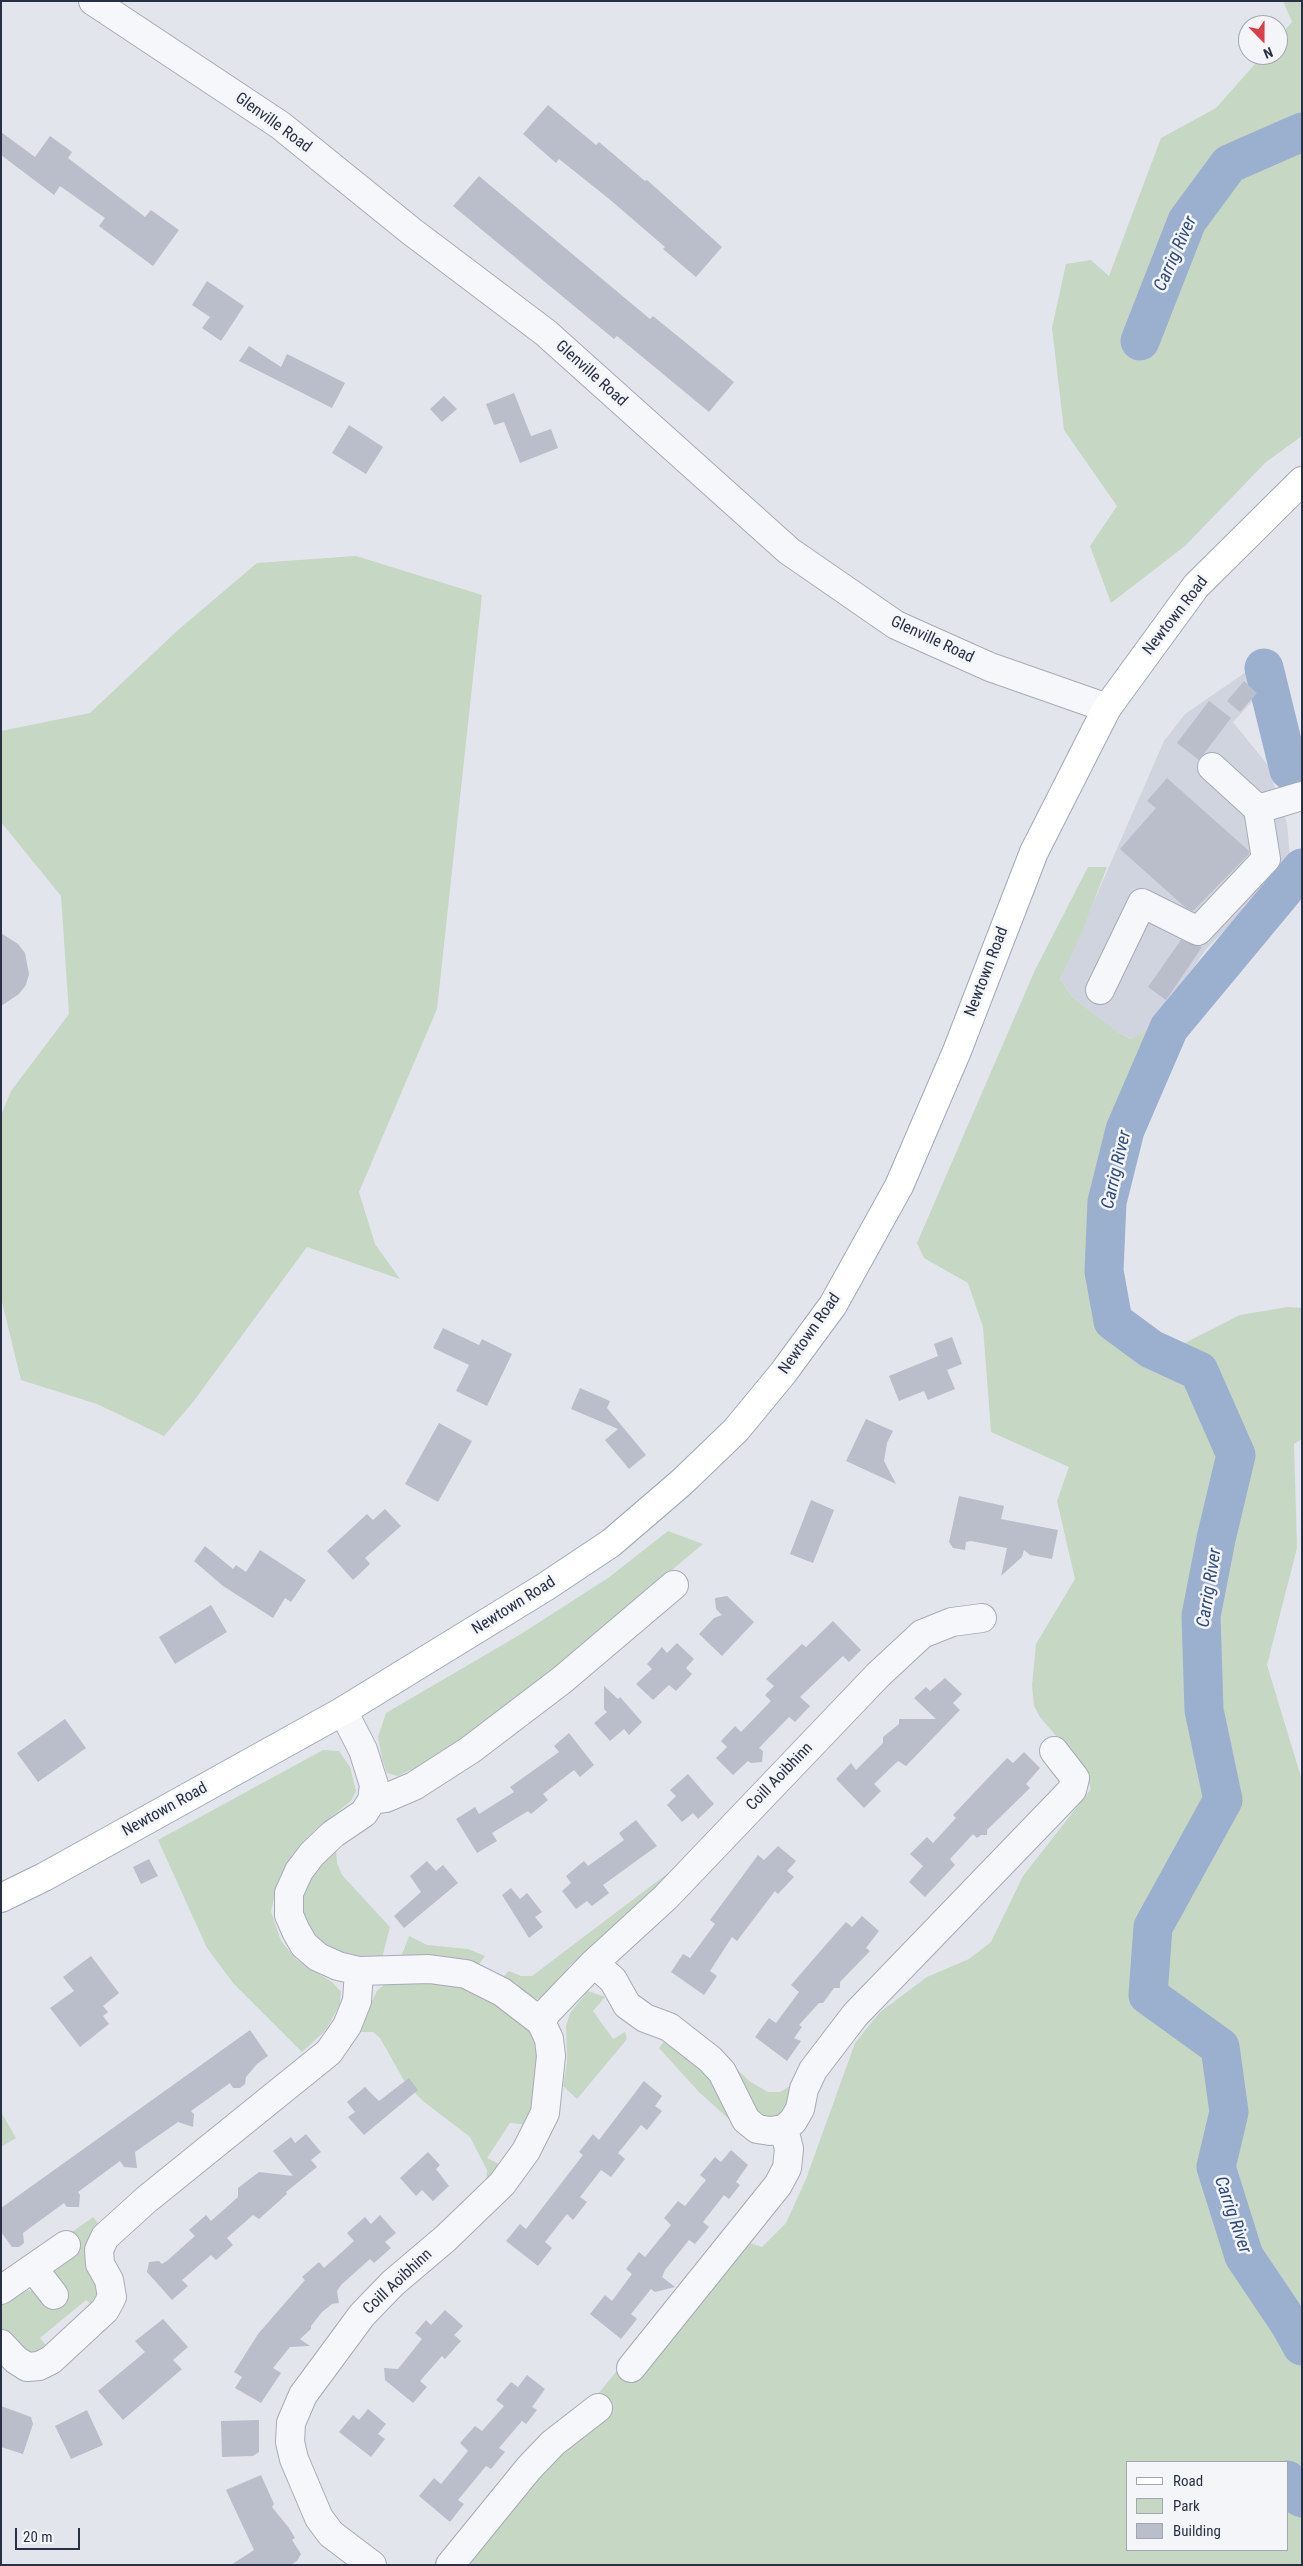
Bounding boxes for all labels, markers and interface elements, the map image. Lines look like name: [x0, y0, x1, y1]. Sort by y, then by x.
north arrow: [1238, 15, 1288, 65]
text: N: [1261, 44, 1275, 62]
street label: Glenville Road: [231, 89, 315, 157]
water label: Carrig River: [1150, 213, 1202, 295]
street label: Glenville Road: [551, 337, 631, 411]
street label: Newtown Road: [1139, 573, 1213, 659]
street label: Glenville Road: [887, 612, 977, 668]
street label: Newtown Road: [961, 925, 1013, 1019]
water label: Carrig River: [1098, 1129, 1136, 1211]
street label: Newtown Road: [775, 1290, 845, 1378]
water label: Carrig River: [1193, 1547, 1227, 1629]
street label: Newtown Road: [469, 1573, 559, 1639]
street label: Coill Aoibhinn: [743, 1739, 817, 1815]
street label: Newtown Road: [119, 1779, 211, 1841]
water label: Carrig River: [1209, 2174, 1255, 2256]
street label: Coill Aoibhinn: [359, 2245, 437, 2319]
legend: [1126, 2461, 1288, 2551]
text: Road: [1173, 2472, 1203, 2490]
text: Park: [1173, 2497, 1200, 2515]
scale bar: [18, 2518, 82, 2550]
text: Building: [1173, 2522, 1221, 2540]
text: 20 m: [23, 2528, 53, 2546]

